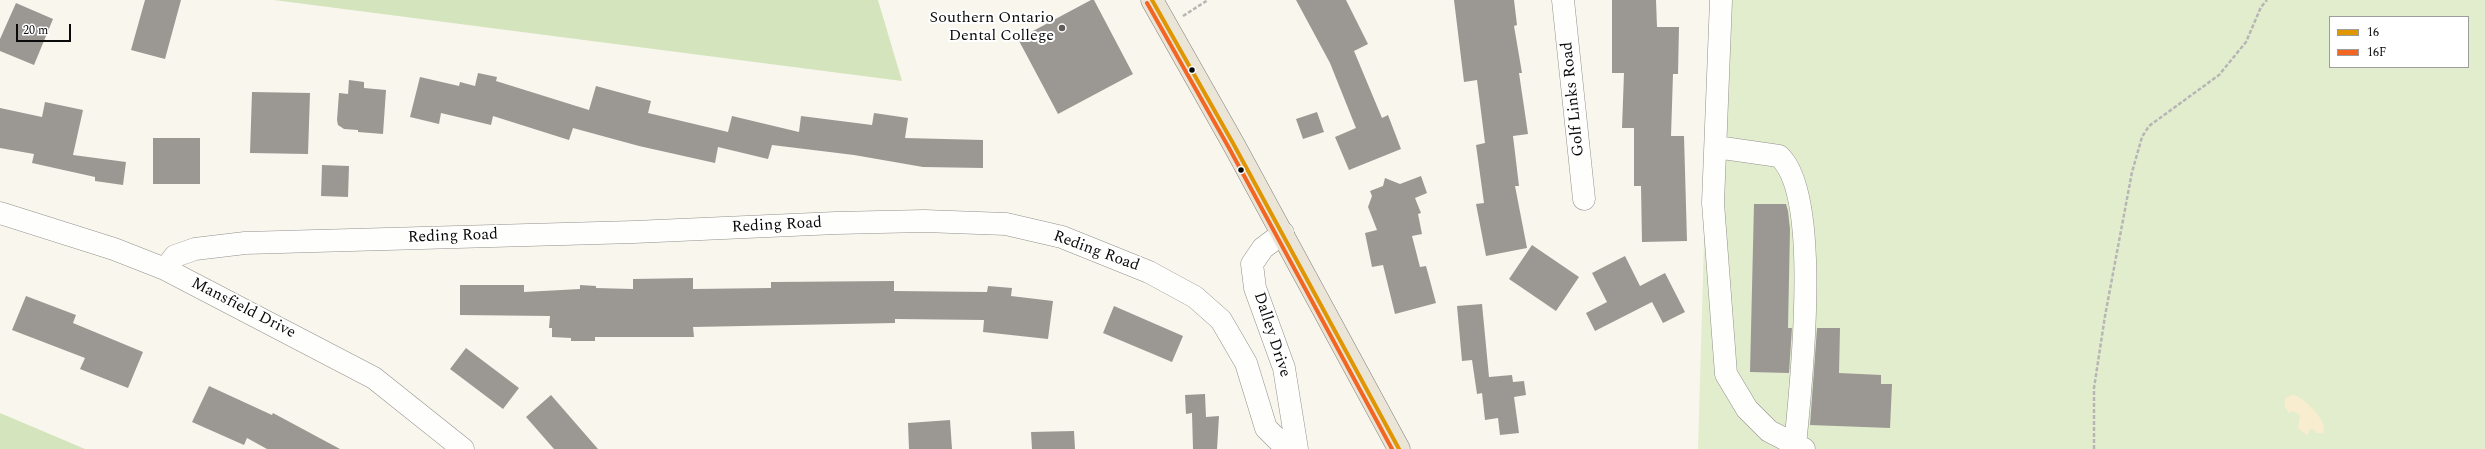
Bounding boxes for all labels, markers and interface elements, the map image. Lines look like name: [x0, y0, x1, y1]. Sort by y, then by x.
place label: Southern Ontario Dental College: [929, 9, 1054, 47]
scale bar: [18, 16, 73, 42]
legend: [2329, 16, 2469, 68]
text: 20 m: [23, 21, 48, 40]
marker: Southern Ontario Dental College: [1057, 23, 1067, 33]
text: 16: [2367, 23, 2379, 42]
street label: Golf Links Road: [1558, 41, 1590, 157]
text: 16F: [2367, 43, 2386, 62]
unlabelled marker: [1187, 65, 1197, 75]
unlabelled marker: [1236, 165, 1246, 175]
street label: Reding Road: [731, 214, 823, 238]
street label: Reding Road: [408, 226, 498, 248]
street label: Reding Road: [1050, 228, 1142, 276]
street label: Mansfield Drive: [188, 274, 298, 344]
street label: Dalley Drive: [1248, 290, 1294, 380]

